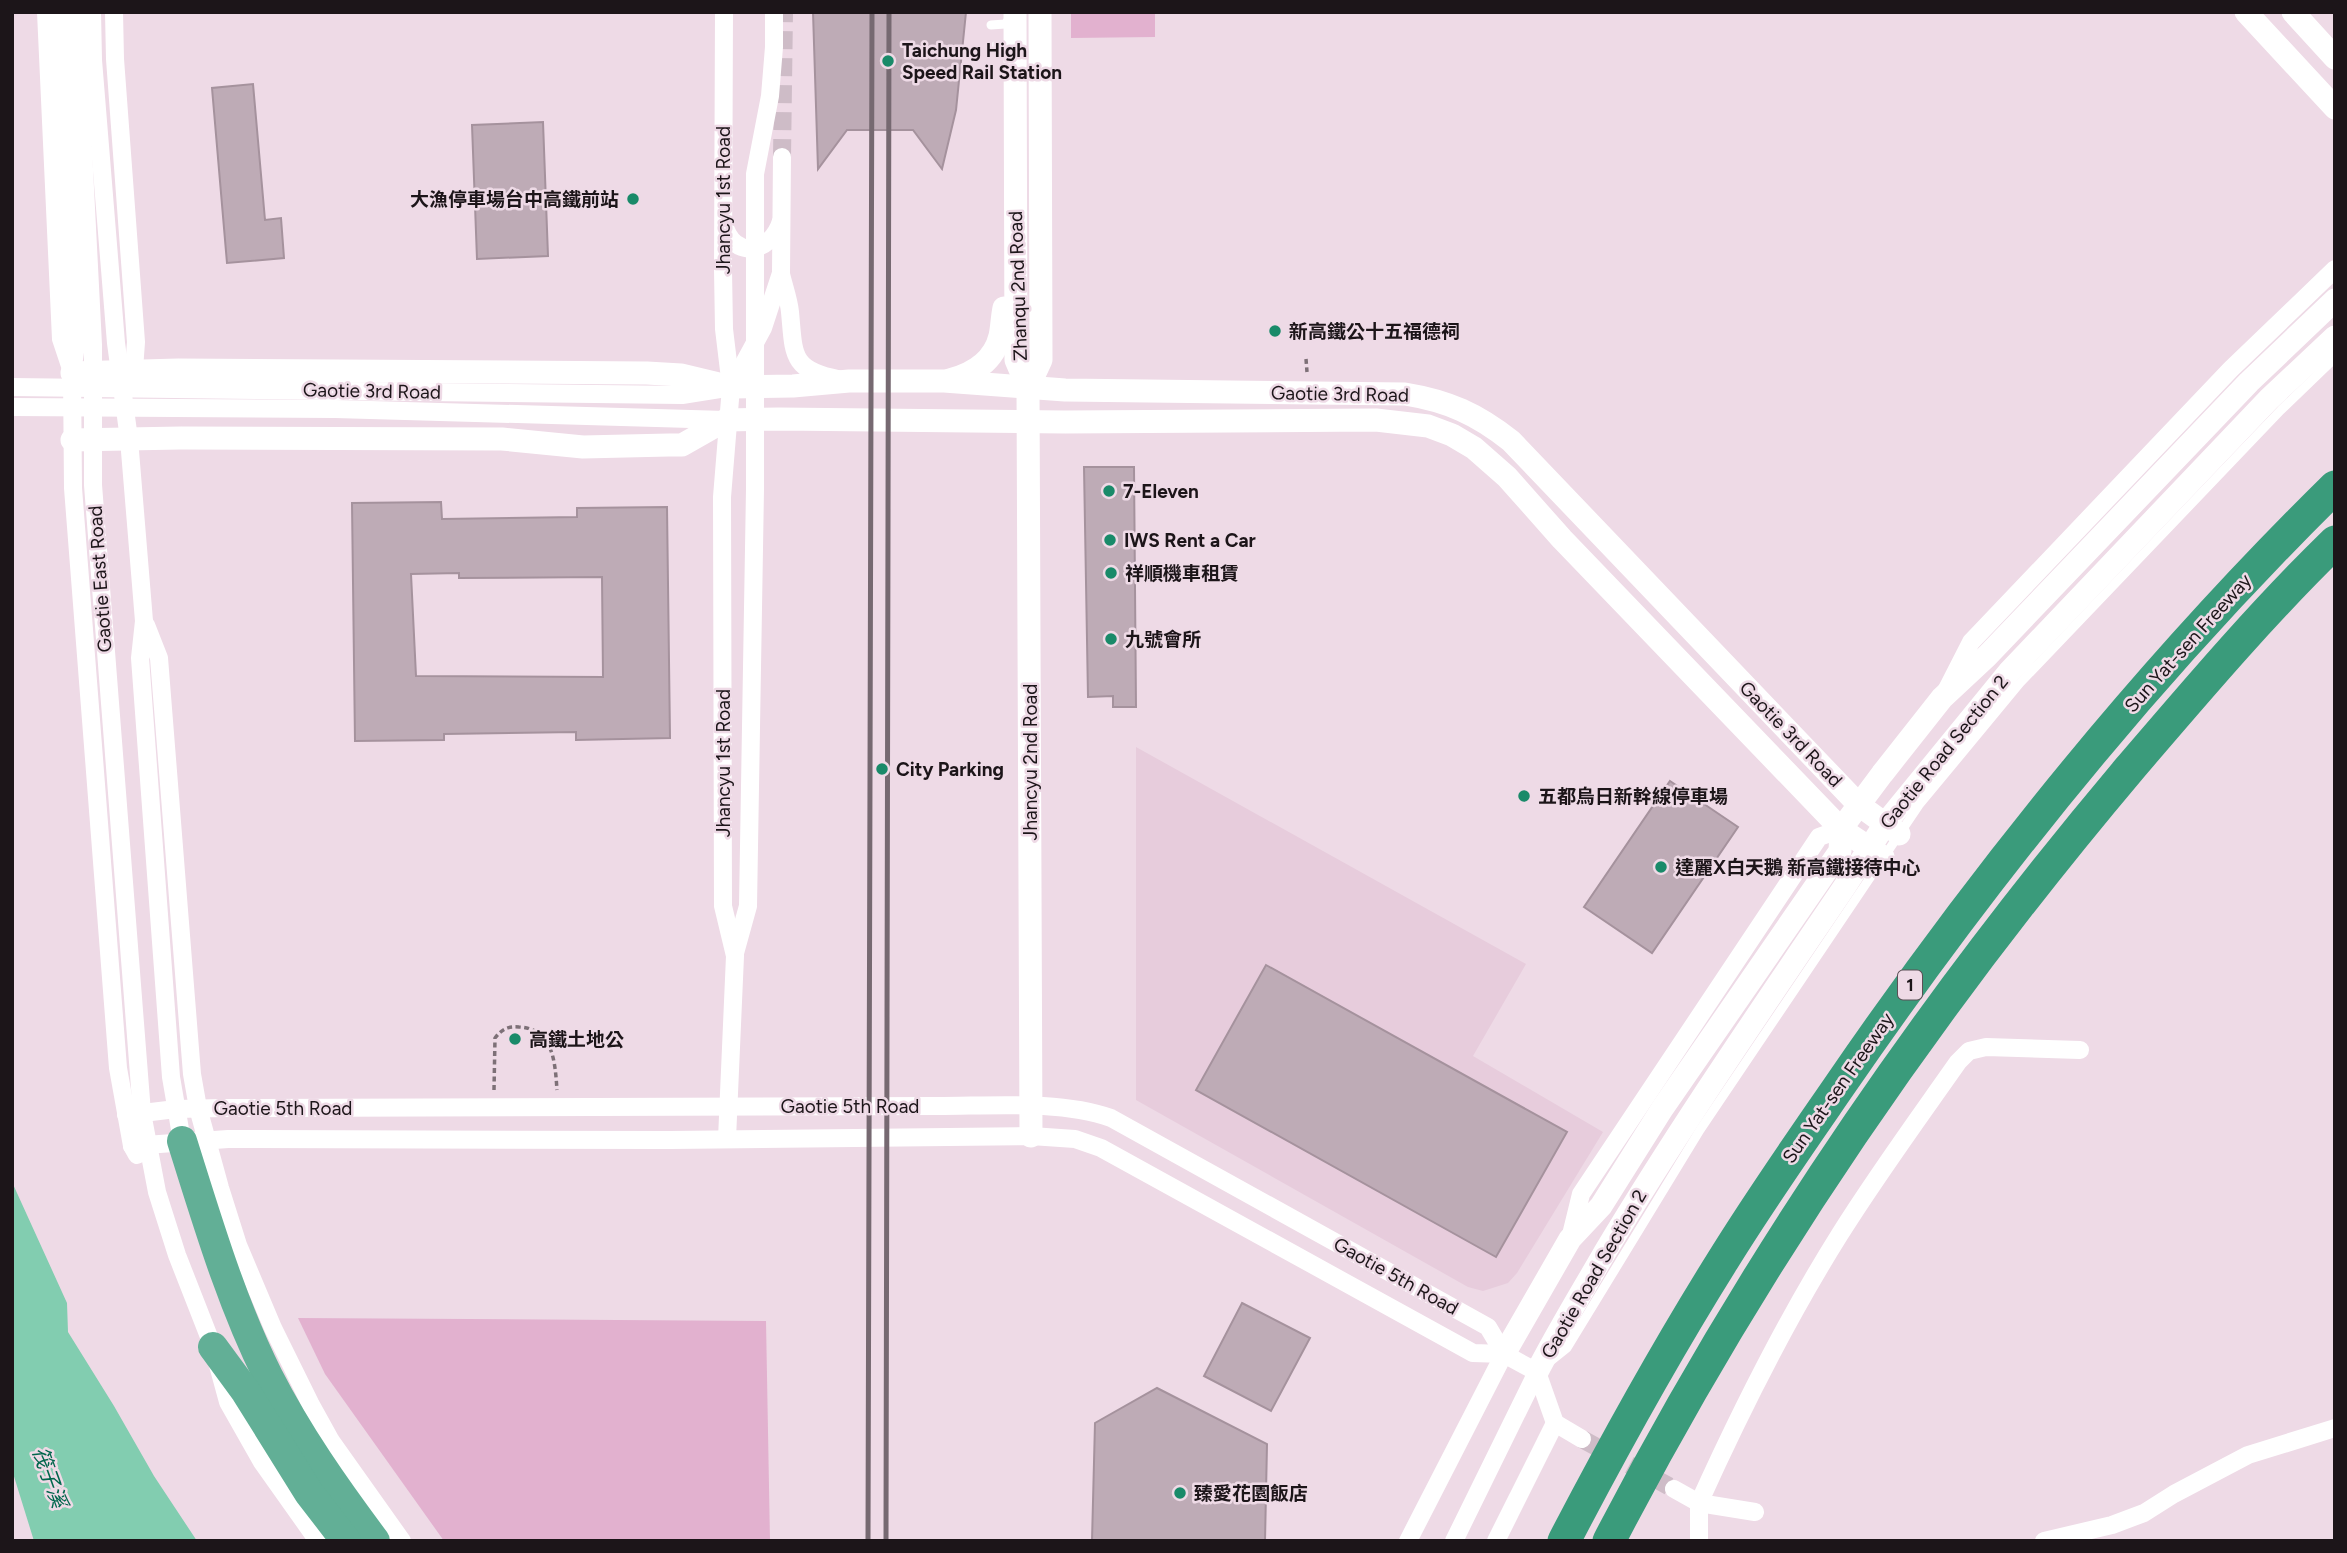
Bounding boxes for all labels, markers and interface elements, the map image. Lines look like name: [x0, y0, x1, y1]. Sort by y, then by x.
place label: Taichung High Speed Rail Station: [902, 39, 1062, 84]
marker: Taichung High Speed Rail Station: [880, 53, 896, 69]
street label: Jhancyu 1st Road: [712, 126, 735, 274]
place label: 大漁停車場台中高鐵前站: [410, 188, 619, 211]
marker: 大漁停車場台中高鐵前站: [625, 191, 641, 207]
street label: Zhanqu 2nd Road: [1004, 211, 1032, 361]
place label: 新高鐵公十五福德祠: [1289, 320, 1460, 343]
marker: 新高鐵公十五福德祠: [1267, 323, 1283, 339]
street label: Gaotie 3rd Road: [303, 378, 441, 404]
street label: Gaotie 3rd Road: [1271, 381, 1409, 407]
place label: 7-Eleven: [1123, 480, 1199, 503]
marker: 7-Eleven: [1101, 483, 1117, 499]
street label: Gaotie East Road: [83, 505, 117, 653]
place label: IWS Rent a Car: [1124, 529, 1256, 552]
marker: IWS Rent a Car: [1102, 532, 1118, 548]
place label: 祥順機車租賃: [1125, 562, 1239, 585]
marker: 祥順機車租賃: [1103, 565, 1119, 581]
street label: Sun Yat-sen Freeway: [2120, 569, 2256, 717]
place label: 九號會所: [1125, 628, 1201, 651]
marker: 九號會所: [1103, 631, 1119, 647]
street label: Gaotie Road Section 2: [1875, 671, 2013, 833]
street label: Gaotie 3rd Road: [1735, 676, 1847, 792]
street label: Jhancyu 2nd Road: [1019, 684, 1042, 840]
street label: Jhancyu 1st Road: [712, 689, 735, 837]
place label: City Parking: [896, 758, 1004, 781]
marker: City Parking: [874, 761, 890, 777]
place label: 五都烏日新幹線停車場: [1538, 785, 1728, 808]
marker: 五都烏日新幹線停車場: [1516, 788, 1532, 804]
place label: 達麗X白天鵝 新高鐵接待中心: [1675, 856, 1920, 879]
marker: 達麗X白天鵝 新高鐵接待中心: [1653, 859, 1669, 875]
road number: 1: [1898, 970, 1922, 1000]
street label: Sun Yat-sen Freeway: [1777, 1008, 1899, 1168]
place label: 高鐵土地公: [529, 1028, 624, 1051]
marker: 高鐵土地公: [507, 1031, 523, 1047]
street label: Gaotie 5th Road: [781, 1095, 919, 1118]
street label: Gaotie 5th Road: [214, 1097, 352, 1120]
street label: Gaotie Road Section 2: [1536, 1186, 1652, 1362]
street label: Gaotie 5th Road: [1330, 1232, 1462, 1320]
water label: 筏子溪: [27, 1443, 74, 1514]
place label: 臻愛花園飯店: [1194, 1482, 1308, 1505]
marker: 臻愛花園飯店: [1172, 1485, 1188, 1501]

